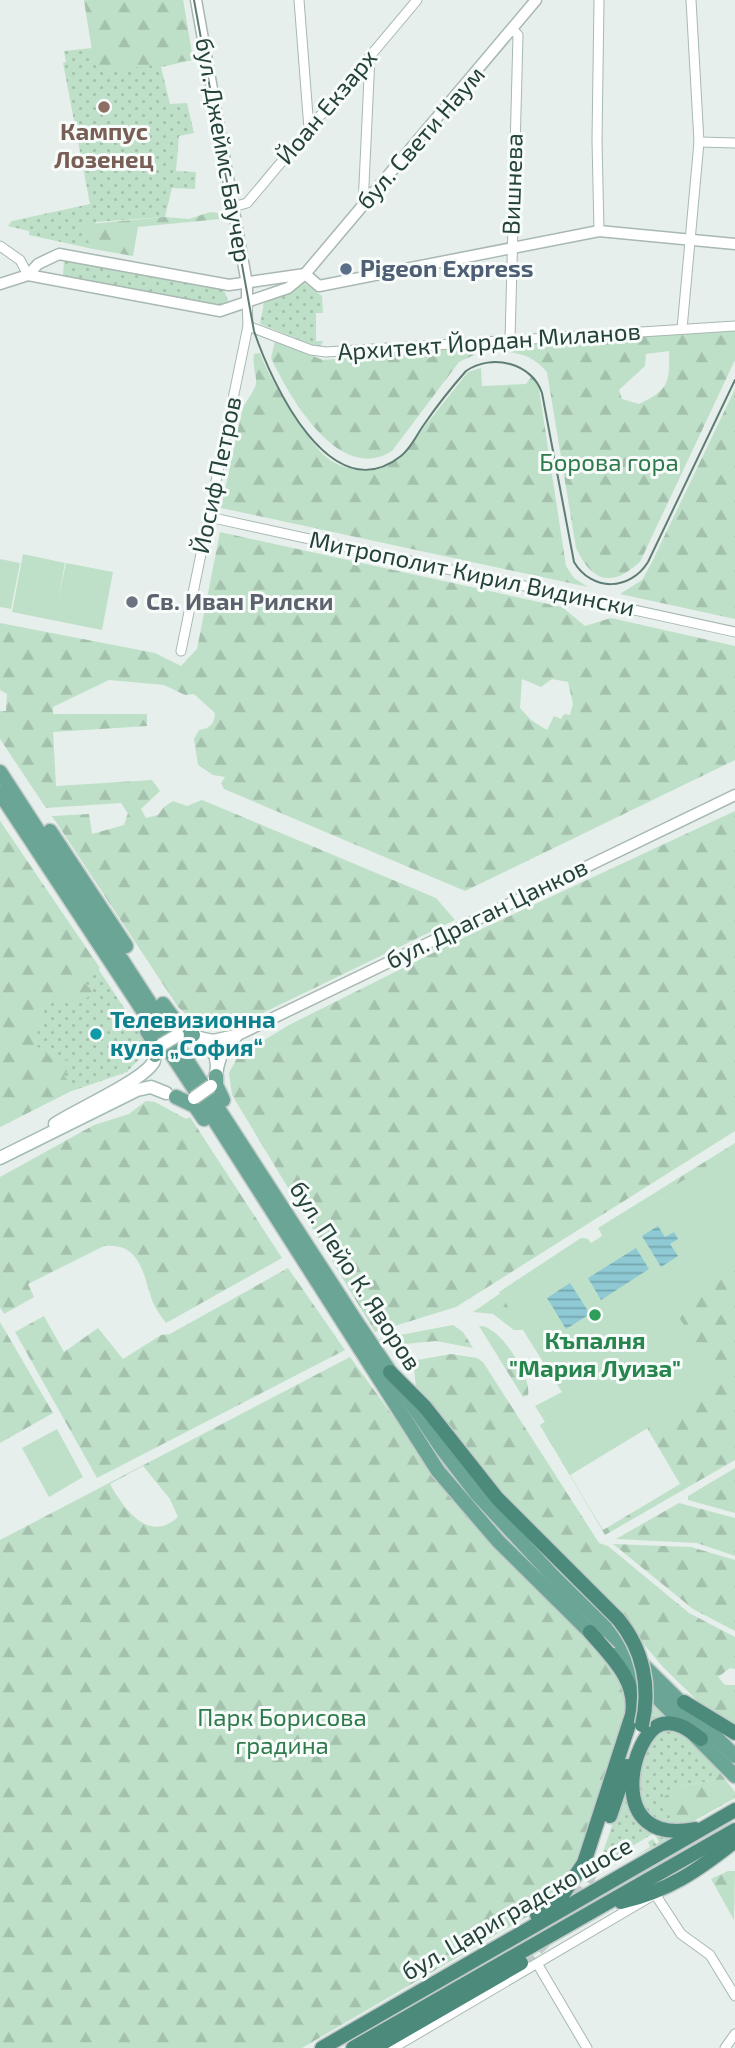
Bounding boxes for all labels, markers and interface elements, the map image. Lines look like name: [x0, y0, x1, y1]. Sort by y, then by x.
street label: бул. Джеймс Баучер: [189, 35, 259, 264]
street label: Йоан Екзарх: [269, 43, 382, 169]
street label: бул. Свети Наум: [350, 59, 491, 215]
marker: Кампус Лозенец: [96, 99, 112, 115]
place label: Кампус Лозенец: [54, 116, 154, 173]
street label: Вишнева: [495, 133, 528, 235]
place label: Pigeon Express: [360, 253, 534, 282]
marker: Pigeon Express: [338, 261, 354, 277]
street label: Архитект Йордан Миланов: [336, 315, 642, 366]
street label: Йосиф Петров: [185, 393, 246, 556]
park label: Борова гора: [539, 447, 679, 476]
street label: Митрополит Кирил Видински: [307, 524, 638, 621]
place label: Св. Иван Рилски: [146, 586, 333, 615]
marker: Св. Иван Рилски: [124, 594, 140, 610]
street label: бул. Драган Цанков: [381, 851, 592, 975]
place label: Телевизионна кула „София“: [110, 1004, 276, 1061]
marker: Телевизионна кула „София“: [88, 1026, 104, 1042]
street label: бул. Пейо К. Яворов: [283, 1175, 428, 1376]
marker: Къпалня "Мария Луиза": [587, 1307, 603, 1323]
place label: Къпалня "Мария Луиза": [509, 1325, 681, 1382]
park label: Парк Борисова градина: [197, 1702, 367, 1759]
street label: бул. Цариградско шосе: [396, 1830, 637, 1986]

